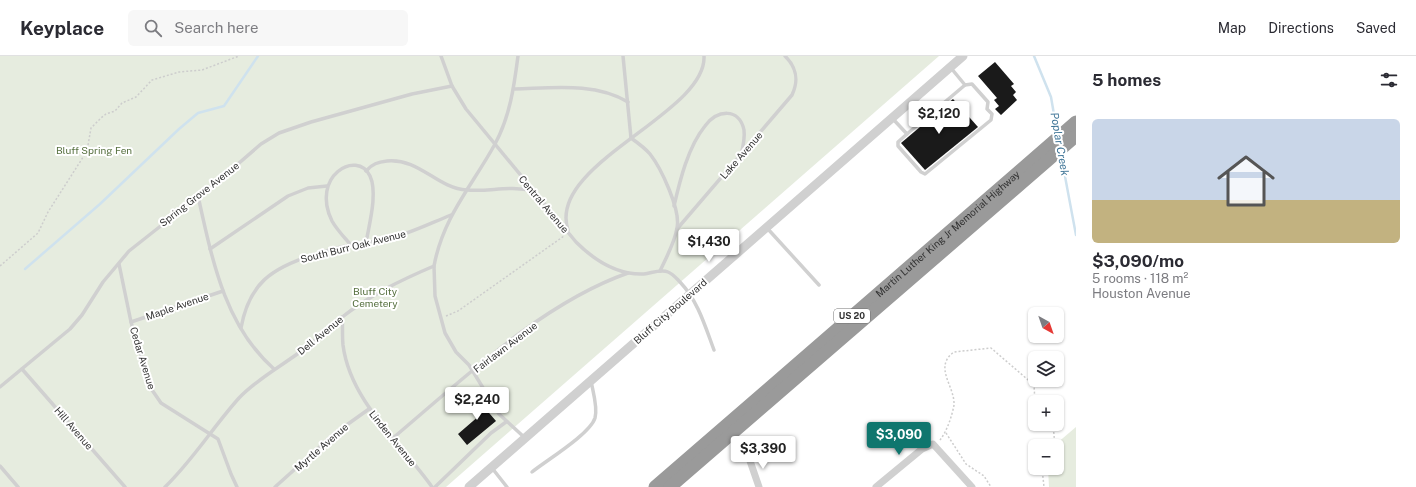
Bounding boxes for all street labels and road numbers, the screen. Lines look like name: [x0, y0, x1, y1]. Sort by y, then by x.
street label: Lake Avenue: [717, 129, 765, 181]
street label: Spring Grove Avenue: [157, 159, 241, 229]
street label: Martin Luther King Jr Memorial Highway: [873, 167, 1022, 299]
street label: Central Avenue: [517, 173, 572, 235]
street label: South Burr Oak Avenue: [299, 227, 407, 265]
street label: Bluff City Boulevard: [631, 276, 709, 346]
street label: Maple Avenue: [144, 290, 210, 322]
road number: US 20: [834, 309, 870, 323]
street label: Dell Avenue: [295, 313, 346, 357]
street label: Fairlawn Avenue: [471, 319, 539, 375]
street label: Cedar Avenue: [128, 325, 158, 391]
street label: Hill Avenue: [52, 404, 96, 452]
street label: Linden Avenue: [367, 408, 419, 469]
street label: Myrtle Avenue: [292, 420, 350, 474]

